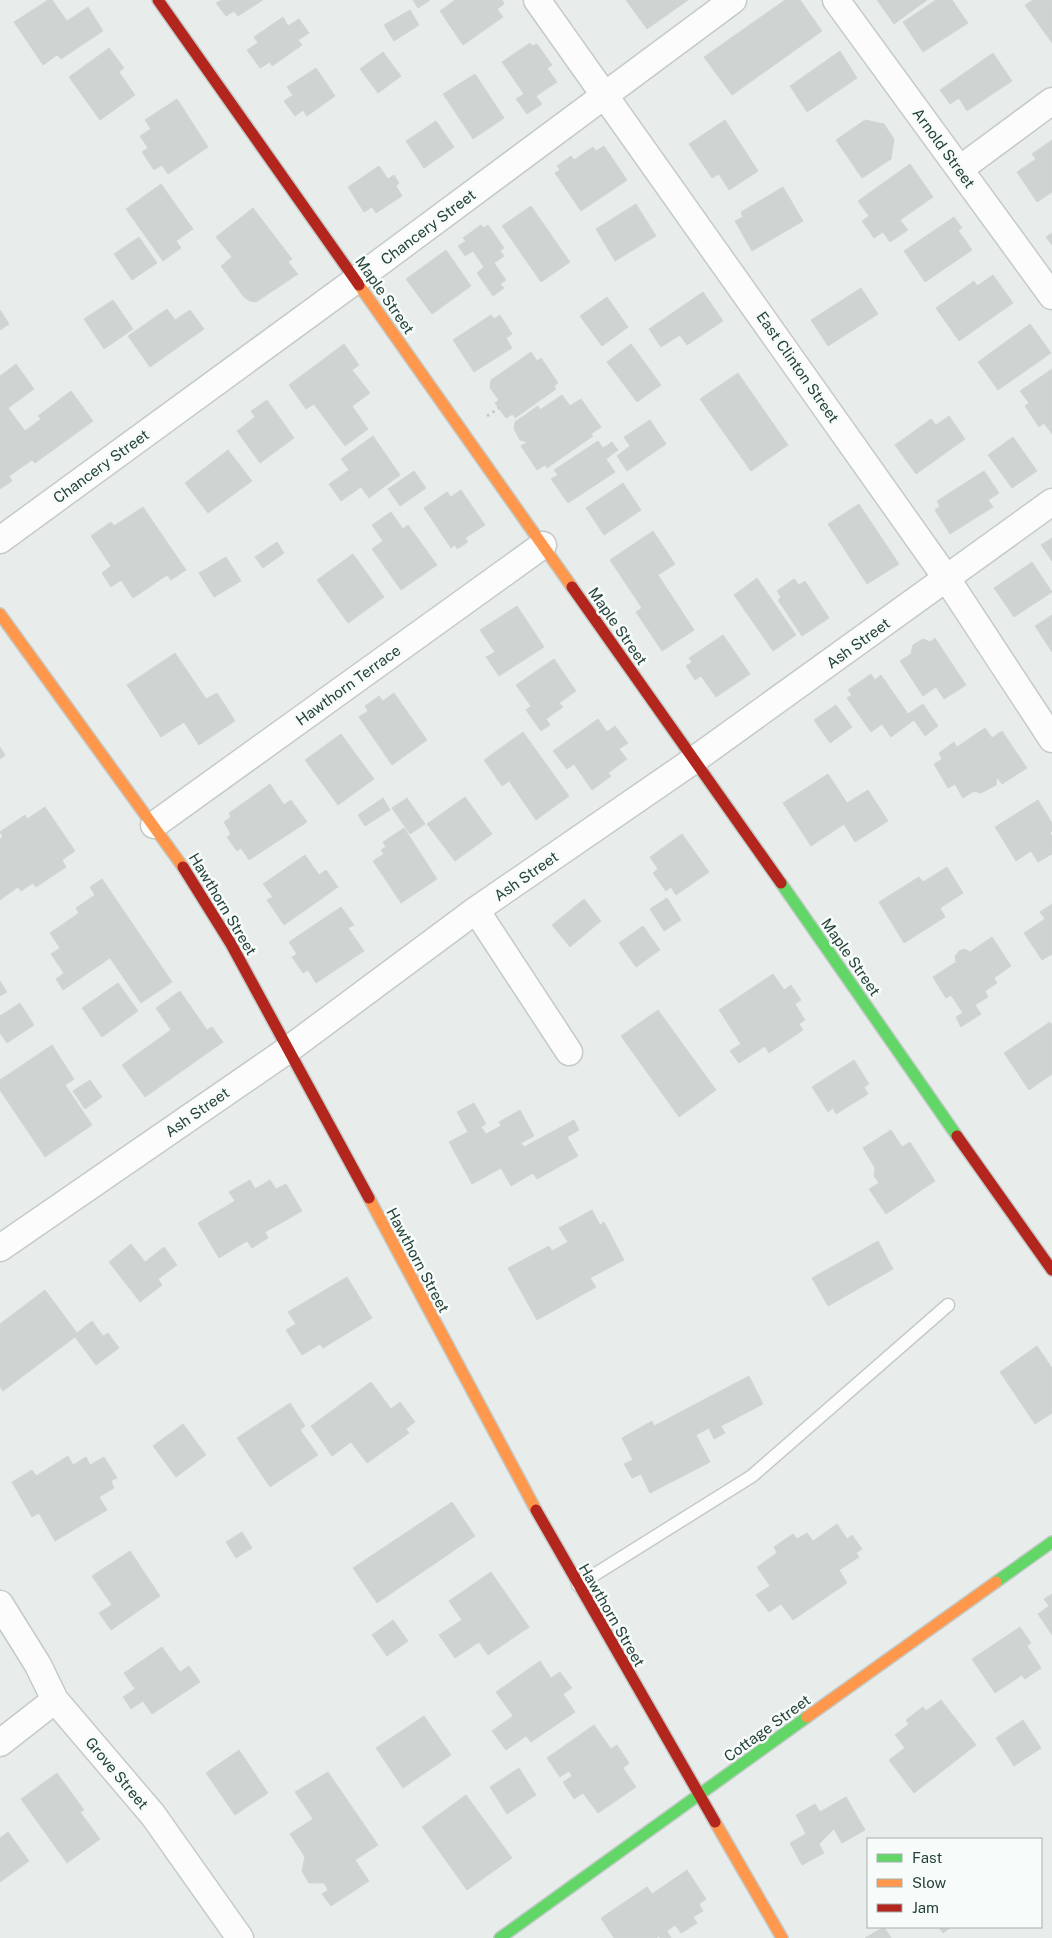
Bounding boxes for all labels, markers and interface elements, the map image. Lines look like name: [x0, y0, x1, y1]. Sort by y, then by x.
street label: Arnold Street: [909, 105, 979, 191]
street label: Chancery Street: [377, 186, 479, 268]
street label: Maple Street: [352, 253, 418, 337]
street label: East Clinton Street: [753, 308, 843, 426]
street label: Chancery Street: [50, 426, 152, 506]
street label: Maple Street: [585, 584, 651, 668]
street label: Ash Street: [823, 614, 893, 672]
street label: Hawthorn Terrace: [292, 641, 404, 729]
street label: Ash Street: [491, 848, 561, 904]
street label: Hawthorn Street: [186, 850, 260, 958]
street label: Maple Street: [818, 915, 884, 999]
street label: Ash Street: [162, 1084, 232, 1140]
street label: Hawthorn Street: [383, 1205, 453, 1315]
street label: Hawthorn Street: [576, 1560, 648, 1670]
street label: Cottage Street: [721, 1691, 814, 1765]
street label: Grove Street: [82, 1734, 152, 1812]
legend: [867, 1838, 1042, 1928]
text: Fast: [912, 1849, 942, 1866]
text: Slow: [912, 1874, 947, 1891]
text: Jam: [912, 1899, 939, 1916]

